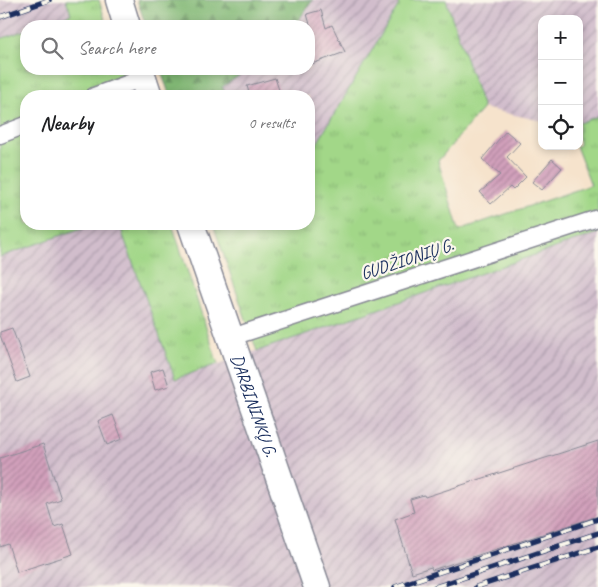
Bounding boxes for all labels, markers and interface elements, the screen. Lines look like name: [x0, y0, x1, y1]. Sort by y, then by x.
map controls: [538, 15, 583, 150]
button: +: [538, 15, 583, 60]
search box: [20, 20, 315, 75]
icon: search: [38, 34, 66, 62]
text: Search here: [78, 36, 155, 60]
button: −: [538, 60, 583, 105]
button: locate: [538, 105, 583, 150]
text: Nearby: [40, 110, 93, 136]
text: 0 results: [248, 113, 295, 133]
street label: GUDŽIONIŲ G.: [358, 233, 457, 284]
street label: DARBININKŲ G.: [226, 351, 282, 460]

